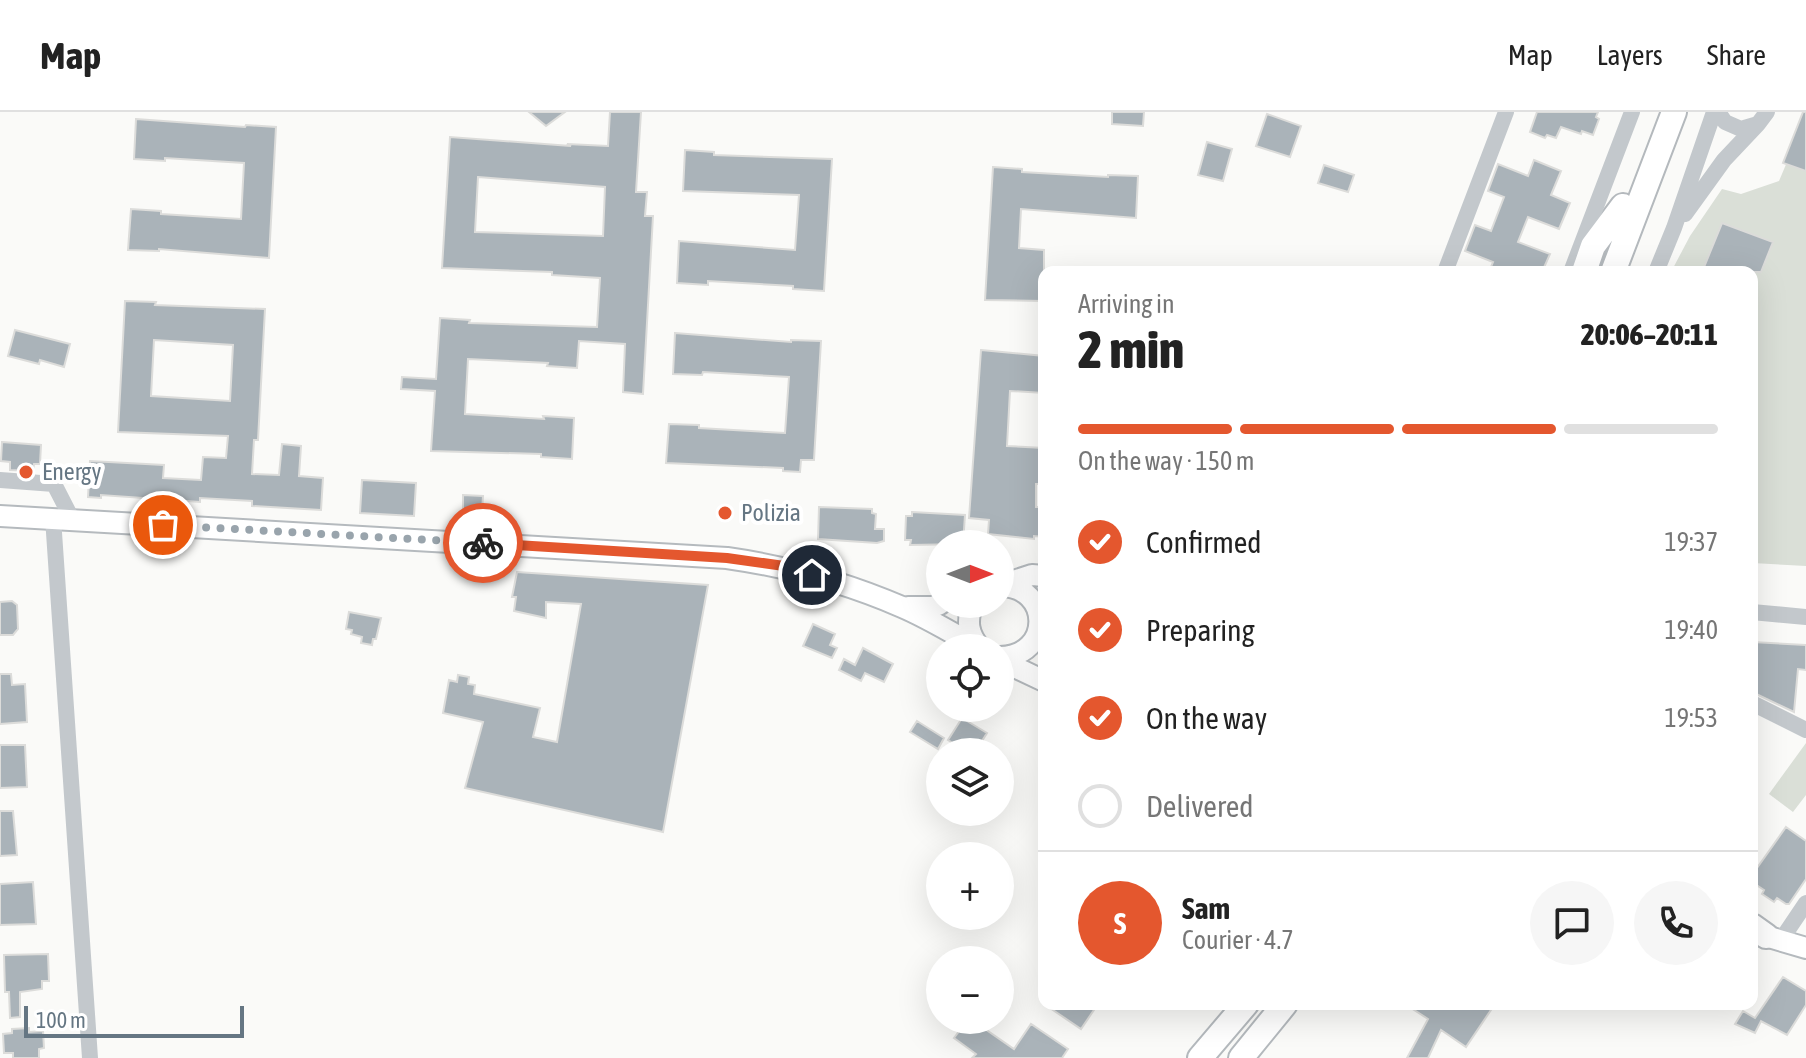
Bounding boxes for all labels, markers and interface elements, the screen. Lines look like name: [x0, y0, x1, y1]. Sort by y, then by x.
text: Map: [40, 34, 101, 77]
text: Map: [1508, 39, 1553, 71]
text: Layers: [1597, 39, 1663, 71]
text: Share: [1707, 39, 1766, 71]
text: Arriving in: [1078, 289, 1175, 319]
text: 20:06–20:11: [1581, 317, 1718, 351]
text: 2 min: [1078, 319, 1184, 379]
text: On the way · 150 m: [1078, 446, 1255, 476]
place label: Energy: [42, 458, 101, 485]
marker: Energy: [17, 463, 35, 481]
pin: [129, 491, 197, 559]
place label: Polizia: [741, 499, 801, 526]
icon: bag: [141, 503, 185, 547]
courier: [443, 503, 523, 583]
marker: Polizia: [716, 504, 734, 522]
icon: check: [1078, 520, 1122, 564]
icon: bike: [461, 521, 505, 565]
text: Confirmed: [1146, 525, 1261, 559]
text: 19:37: [1664, 527, 1718, 557]
north arrow: [926, 530, 1014, 618]
map controls: [926, 530, 1014, 1034]
pin: [778, 541, 846, 609]
icon: home: [790, 553, 834, 597]
icon: check: [1078, 608, 1122, 652]
text: Preparing: [1146, 613, 1255, 647]
text: 19:40: [1664, 615, 1718, 645]
button: locate: [926, 634, 1014, 722]
icon: check: [1078, 696, 1122, 740]
text: On the way: [1146, 701, 1267, 735]
text: 19:53: [1664, 703, 1718, 733]
button: layers: [926, 738, 1014, 826]
text: Delivered: [1146, 789, 1254, 823]
button: +: [926, 842, 1014, 930]
button: chat: [1530, 881, 1614, 965]
button: phone: [1634, 881, 1718, 965]
text: Sam: [1182, 891, 1230, 925]
text: S: [1114, 906, 1126, 940]
text: Courier · 4.7: [1182, 925, 1293, 955]
button: −: [926, 946, 1014, 1034]
scale bar: [24, 1002, 244, 1038]
text: 100 m: [36, 1007, 86, 1033]

